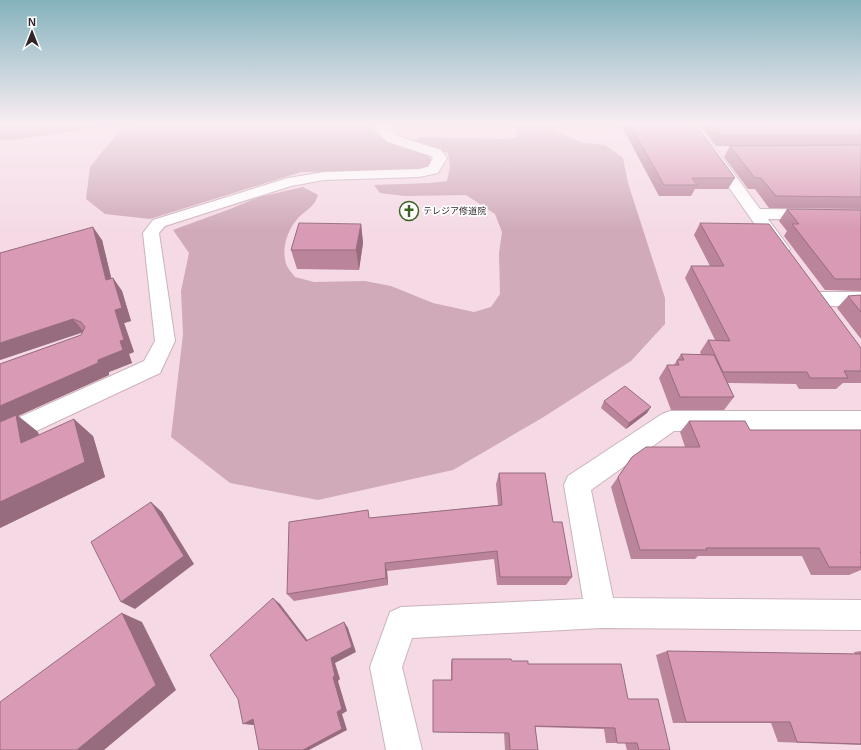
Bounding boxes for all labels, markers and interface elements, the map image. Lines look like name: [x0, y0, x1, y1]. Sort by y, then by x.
north arrow: [12, 12, 52, 52]
text: N: [28, 16, 36, 28]
church icon: テレジア修道院: [398, 200, 420, 222]
place label: テレジア修道院: [423, 206, 486, 216]

